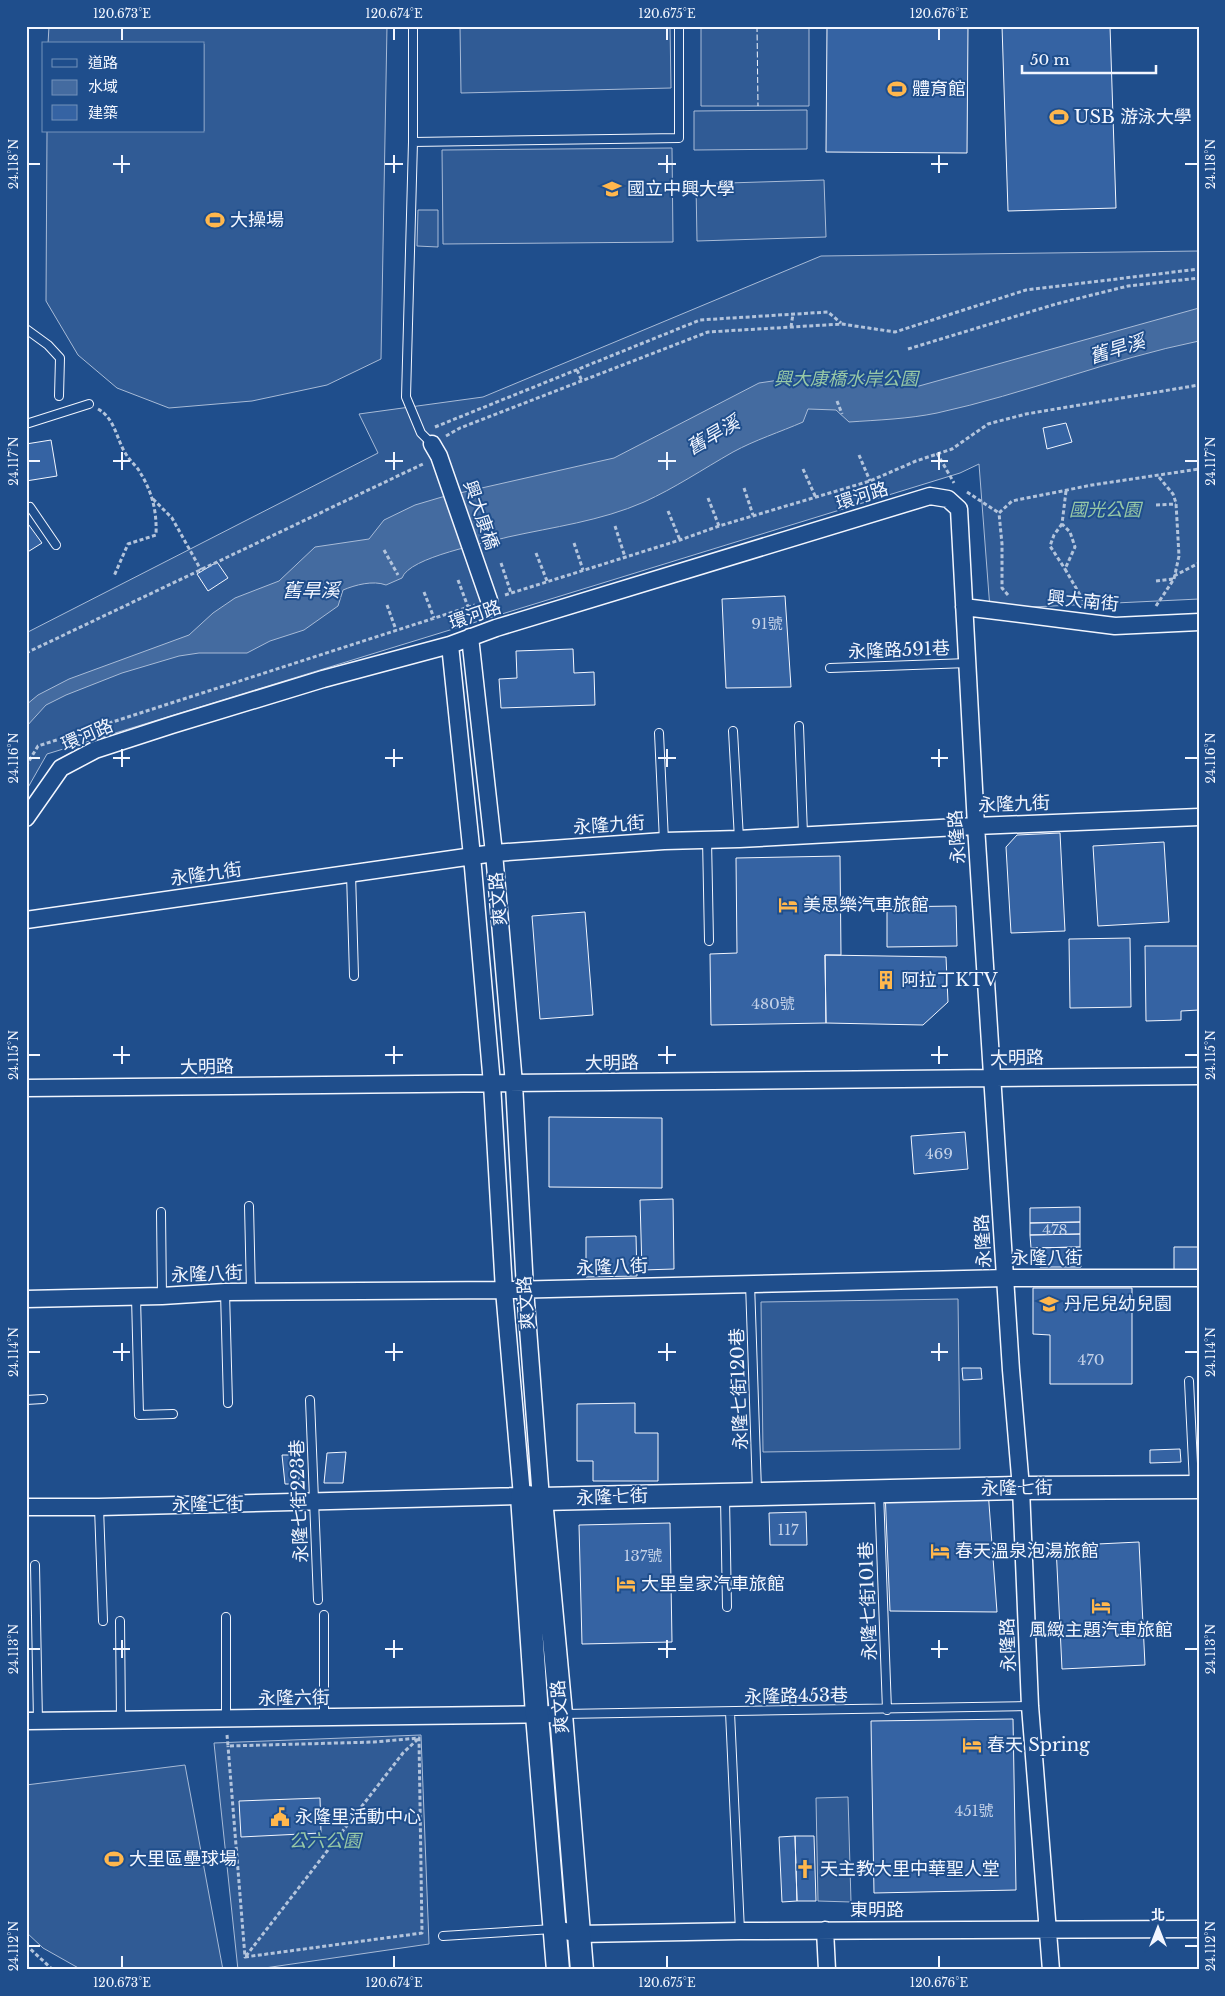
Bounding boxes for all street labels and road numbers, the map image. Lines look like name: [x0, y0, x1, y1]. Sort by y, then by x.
street label: 興大康橋: [459, 477, 503, 553]
street label: 環河路: [833, 478, 891, 514]
street label: 興大南街: [1046, 586, 1120, 616]
street label: 環河路: [446, 596, 504, 634]
street label: 永隆路591巷: [848, 637, 950, 663]
street label: 環河路: [58, 714, 116, 756]
street label: 永隆九街: [978, 792, 1050, 816]
street label: 永隆路: [944, 809, 970, 865]
street label: 永隆九街: [572, 812, 646, 838]
street label: 永隆九街: [169, 858, 243, 890]
street label: 爽文路: [485, 871, 511, 927]
street label: 大明路: [990, 1047, 1044, 1069]
street label: 大明路: [585, 1052, 639, 1074]
street label: 大明路: [180, 1056, 234, 1078]
street label: 永隆路: [971, 1213, 995, 1269]
street label: 永隆八街: [1011, 1247, 1083, 1269]
street label: 永隆八街: [576, 1255, 648, 1279]
street label: 永隆八街: [171, 1262, 243, 1286]
street label: 爽文路: [513, 1275, 539, 1331]
street label: 永隆七街120巷: [726, 1328, 752, 1450]
street label: 永隆七街223巷: [286, 1439, 312, 1563]
street label: 永隆七街: [981, 1476, 1053, 1500]
street label: 永隆七街: [576, 1485, 648, 1509]
street label: 永隆七街: [172, 1492, 244, 1516]
street label: 永隆七街101巷: [855, 1541, 881, 1661]
street label: 永隆路: [996, 1618, 1020, 1672]
street label: 爽文路: [547, 1679, 573, 1735]
street label: 永隆路453巷: [744, 1684, 848, 1708]
street label: 永隆六街: [258, 1686, 330, 1710]
street label: 東明路: [850, 1899, 904, 1921]

